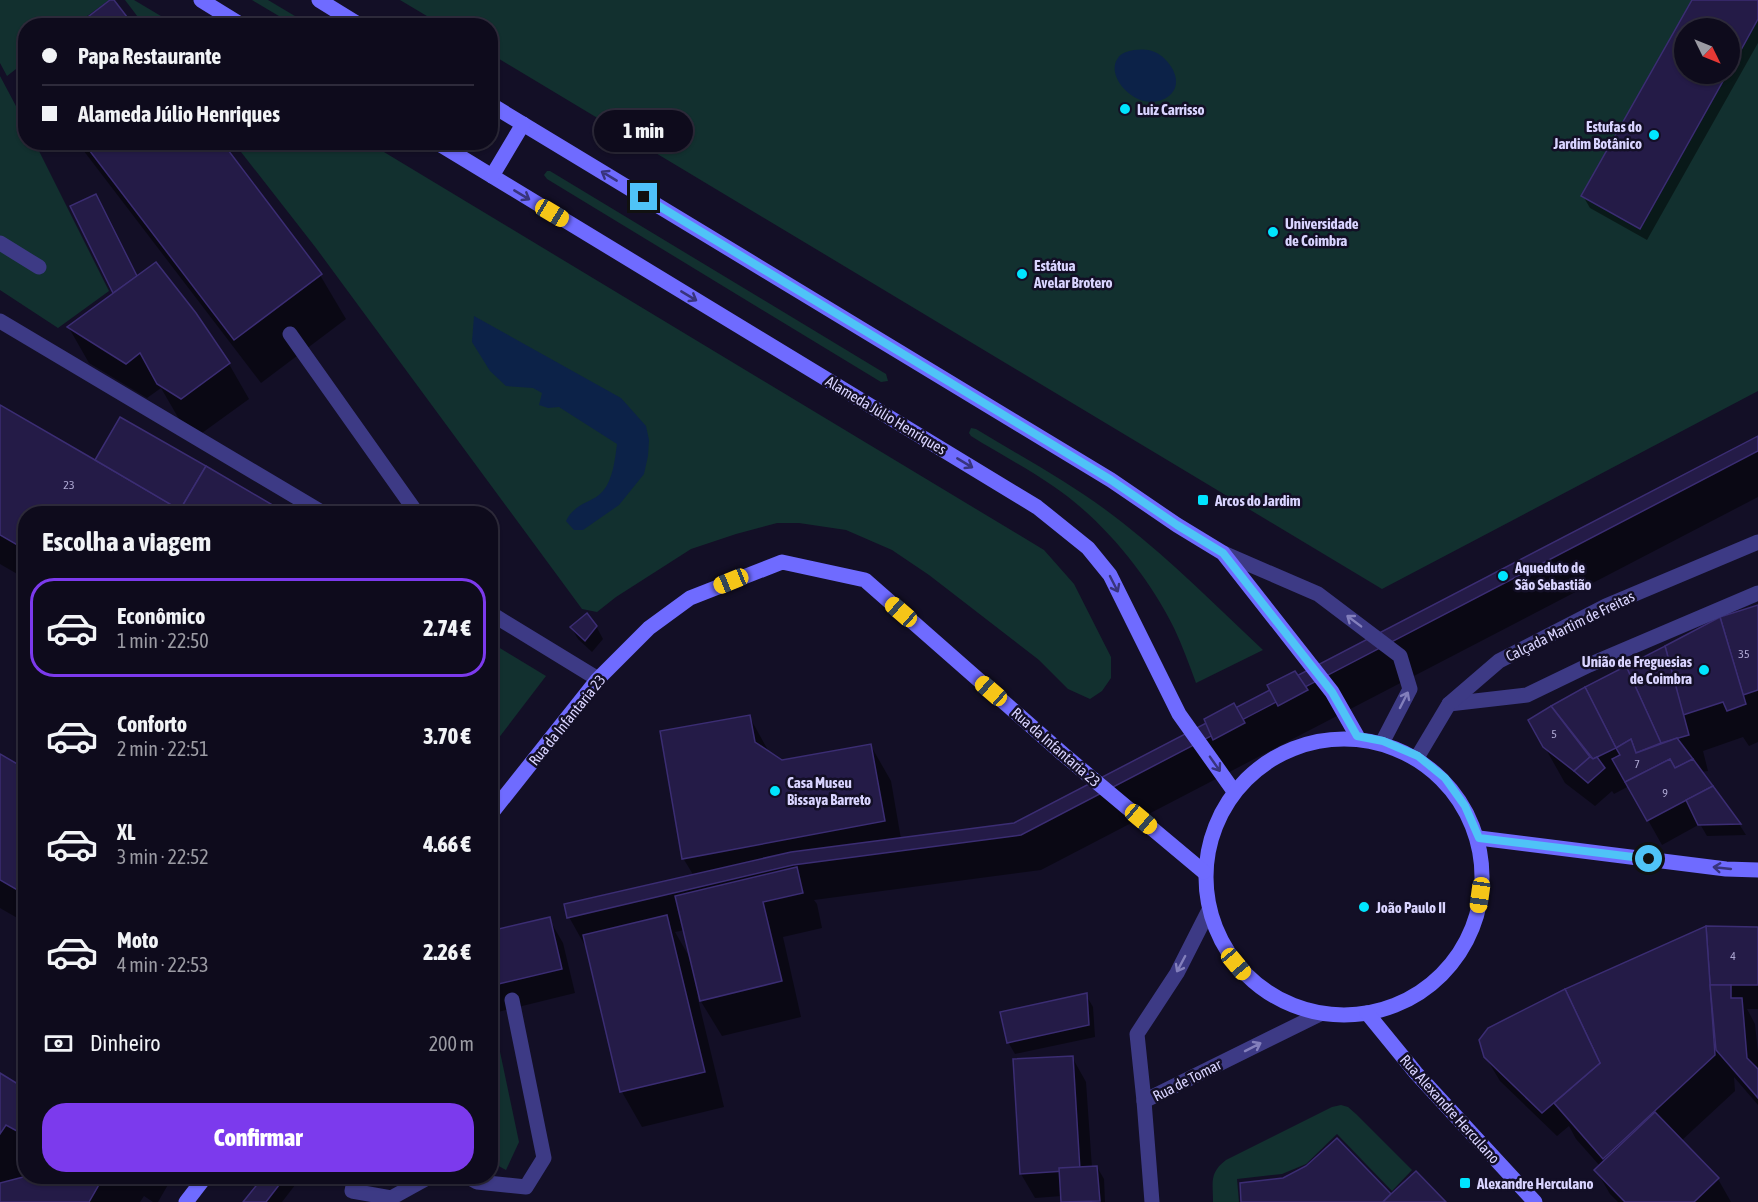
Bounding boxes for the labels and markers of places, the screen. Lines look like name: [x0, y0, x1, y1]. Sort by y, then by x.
place label: Luiz Carrisso: [1137, 101, 1205, 118]
marker: Luiz Carrisso: [1118, 102, 1132, 116]
place label: Estufas do Jardim Botânico: [1553, 118, 1642, 152]
marker: Estufas do Jardim Botânico: [1647, 128, 1661, 142]
place label: Universidade de Coimbra: [1285, 215, 1359, 249]
marker: Universidade de Coimbra: [1266, 225, 1280, 239]
place label: Estátua Avelar Brotero: [1033, 257, 1113, 291]
marker: Estátua Avelar Brotero: [1015, 267, 1029, 281]
place label: Arcos do Jardim: [1214, 492, 1301, 509]
marker: Arcos do Jardim: [1196, 493, 1210, 507]
place label: Aqueduto de São Sebastião: [1514, 559, 1592, 593]
marker: Aqueduto de São Sebastião: [1496, 569, 1510, 583]
place label: União de Freguesias de Coimbra: [1582, 653, 1693, 687]
marker: União de Freguesias de Coimbra: [1697, 663, 1711, 677]
place label: Casa Museu Bissaya Barreto: [787, 774, 871, 808]
marker: Casa Museu Bissaya Barreto: [768, 784, 782, 798]
place label: João Paulo II: [1375, 899, 1446, 916]
marker: João Paulo II: [1357, 900, 1371, 914]
place label: Alexandre Herculano: [1476, 1175, 1594, 1192]
marker: Alexandre Herculano: [1458, 1176, 1472, 1190]

